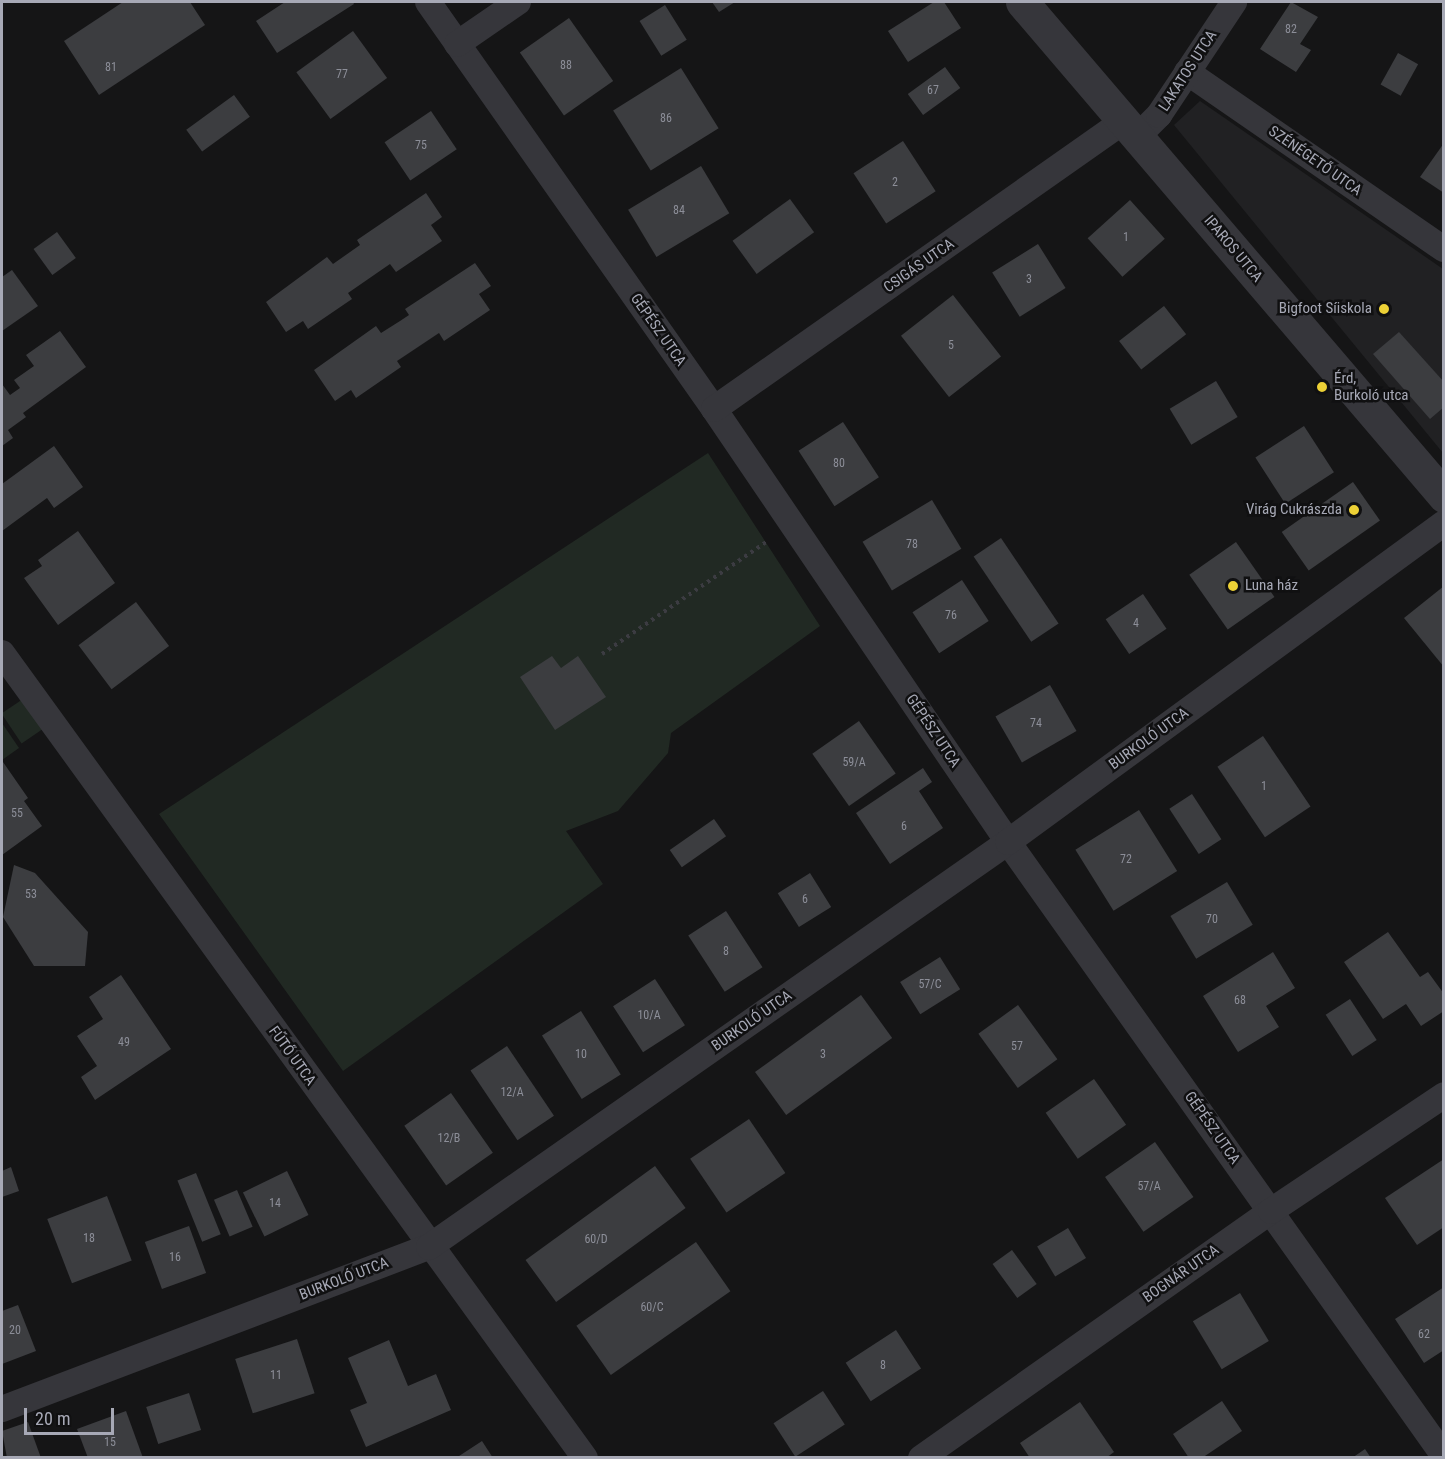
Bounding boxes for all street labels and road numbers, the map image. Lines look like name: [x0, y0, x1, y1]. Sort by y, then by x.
street label: LAKATOS UTCA: [1155, 27, 1221, 115]
street label: SZÉNÉGETŐ UTCA: [1265, 122, 1365, 200]
street label: IPAROS UTCA: [1200, 212, 1266, 286]
street label: CSIGÁS UTCA: [880, 235, 958, 297]
street label: GÉPÉSZ UTCA: [626, 290, 690, 370]
street label: GÉPÉSZ UTCA: [902, 691, 964, 771]
street label: BURKOLÓ UTCA: [1106, 704, 1192, 774]
street label: BURKOLÓ UTCA: [708, 987, 796, 1055]
street label: FŰTŐ UTCA: [264, 1023, 320, 1089]
street label: GÉPÉSZ UTCA: [1180, 1088, 1244, 1168]
street label: BOGNÁR UTCA: [1139, 1241, 1223, 1307]
street label: BURKOLÓ UTCA: [297, 1254, 391, 1304]

